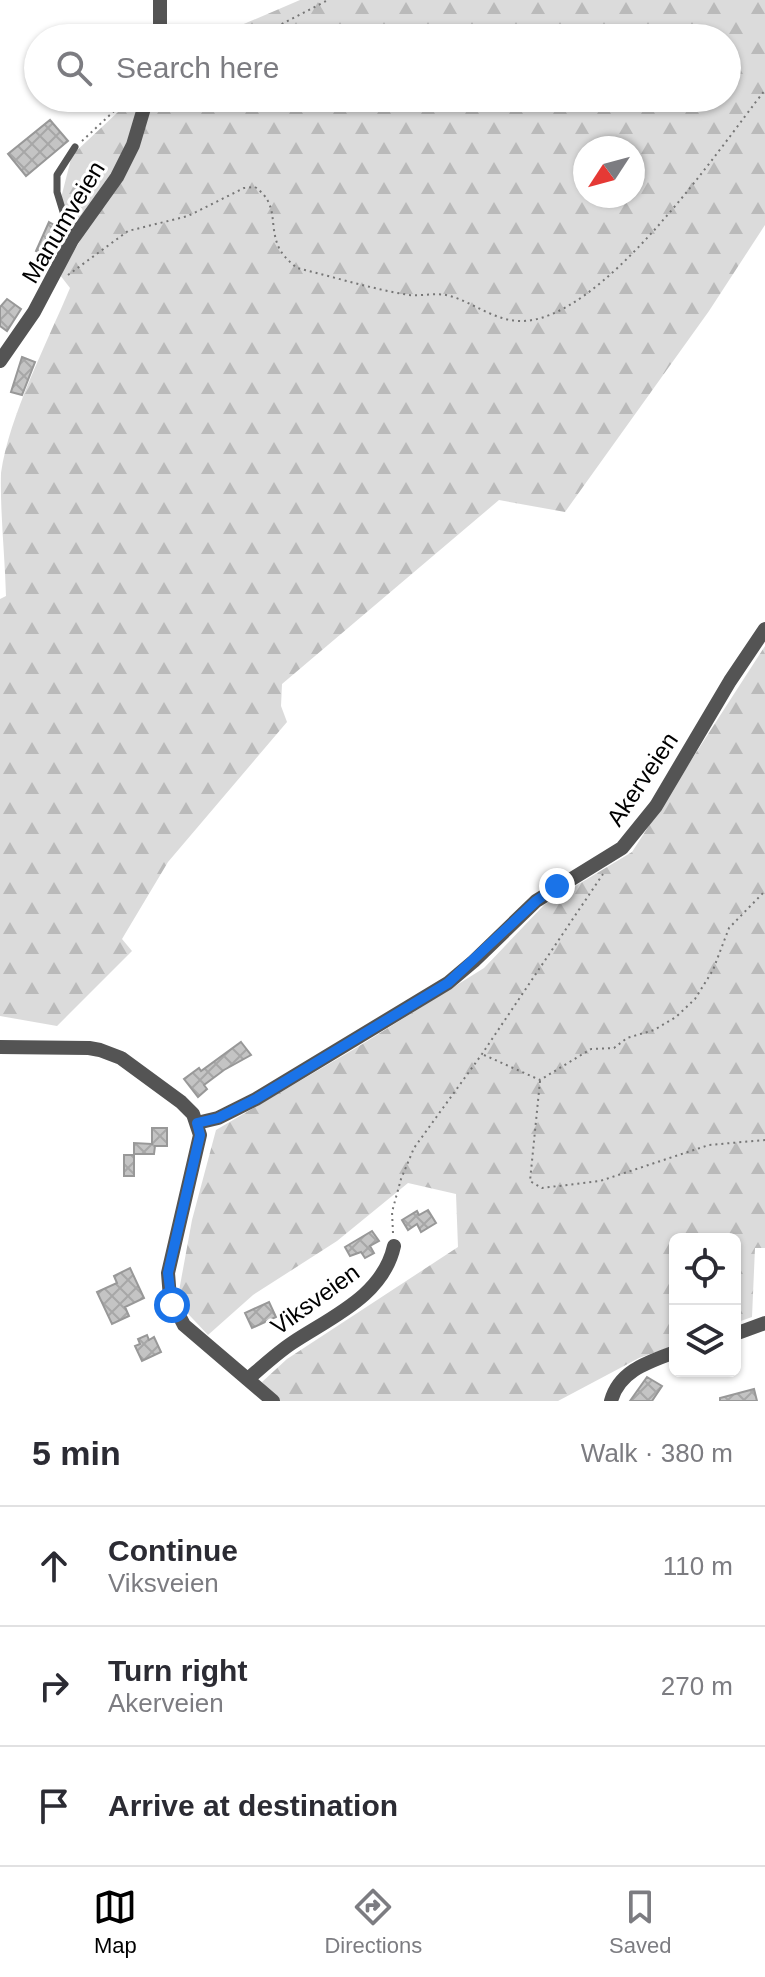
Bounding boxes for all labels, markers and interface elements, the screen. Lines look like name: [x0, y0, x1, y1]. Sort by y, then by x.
search box: [24, 24, 741, 112]
icon: search: [52, 46, 96, 90]
text: Search here: [116, 51, 279, 84]
north arrow: [573, 136, 645, 208]
street label: Manumveien: [16, 156, 110, 288]
street label: Akerveien: [601, 727, 683, 831]
route end: [539, 868, 575, 904]
map controls: [669, 1233, 741, 1377]
button: locate: [669, 1233, 741, 1305]
street label: Viksveien: [266, 1258, 364, 1340]
route start: [154, 1287, 190, 1323]
button: layers: [669, 1305, 741, 1377]
text: 5 min: [32, 1434, 121, 1472]
text: Walk · 380 m: [581, 1438, 733, 1468]
text: Continue: [108, 1534, 238, 1567]
icon: ahead: [32, 1544, 76, 1588]
text: 110 m: [663, 1551, 733, 1581]
text: Viksveien: [108, 1568, 219, 1598]
text: Turn right: [108, 1654, 247, 1687]
icon: right: [32, 1664, 76, 1708]
text: 270 m: [661, 1671, 733, 1701]
text: Akerveien: [108, 1688, 224, 1718]
icon: arrive: [32, 1784, 76, 1828]
text: Arrive at destination: [108, 1789, 398, 1822]
tab: Map: [93, 1885, 137, 1959]
tab: Directions: [324, 1885, 422, 1959]
tab: Saved: [609, 1885, 672, 1959]

